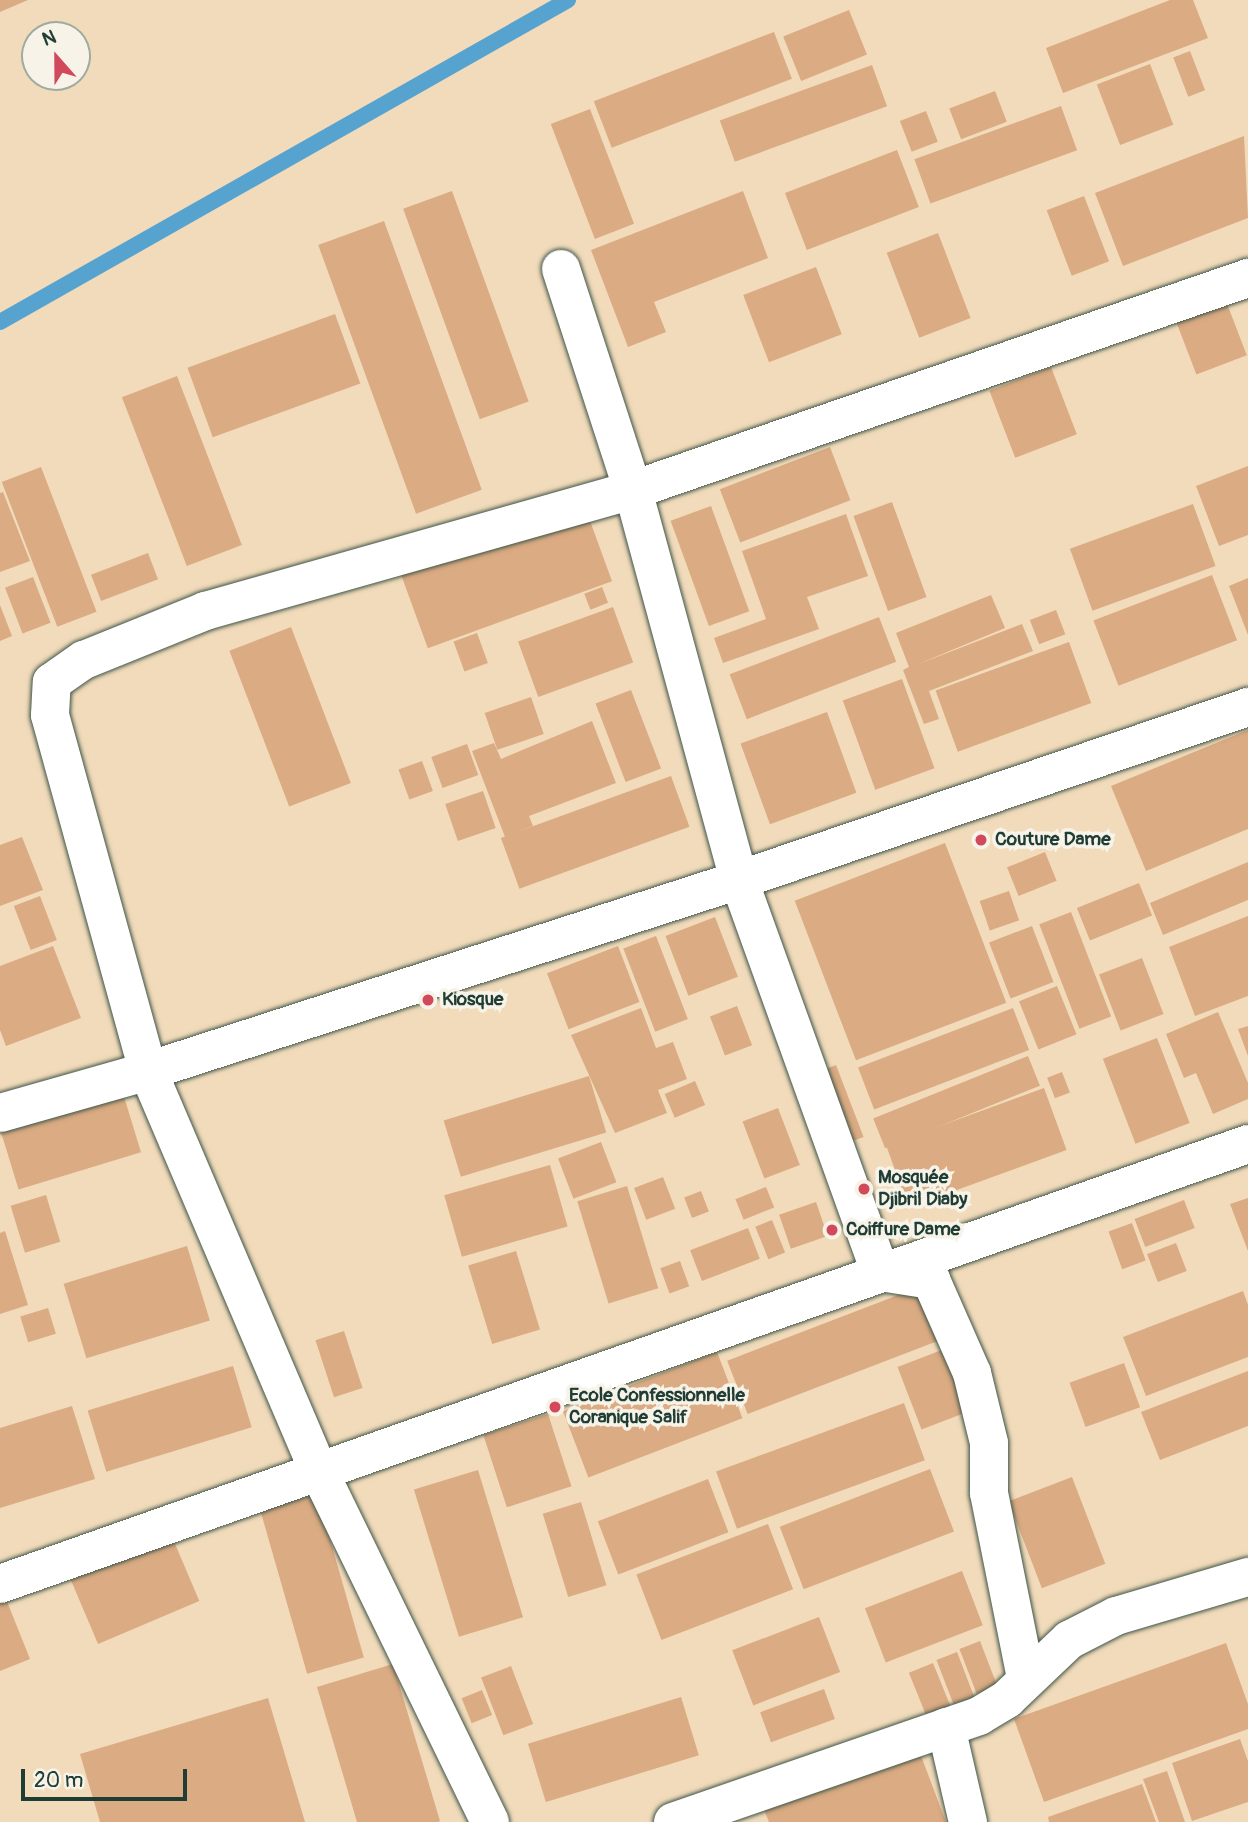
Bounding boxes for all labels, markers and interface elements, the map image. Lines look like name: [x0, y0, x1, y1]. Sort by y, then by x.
north arrow: [21, 21, 91, 91]
text: N: [39, 25, 59, 52]
place label: Couture Dame: [995, 829, 1111, 851]
marker: Couture Dame: [973, 832, 989, 848]
place label: Kiosque: [442, 989, 503, 1011]
marker: Kiosque: [420, 992, 436, 1008]
place label: Mosquée Djibril Diaby: [878, 1167, 967, 1211]
marker: Mosquée Djibril Diaby: [856, 1181, 872, 1197]
place label: Coiffure Dame: [846, 1219, 960, 1241]
marker: Coiffure Dame: [824, 1222, 840, 1238]
place label: Ecole Confessionnelle Coranique Salif: [569, 1385, 745, 1429]
marker: Ecole Confessionnelle Coranique Salif: [547, 1399, 563, 1415]
scale bar: [24, 1756, 191, 1800]
text: 20 m: [34, 1767, 83, 1794]

